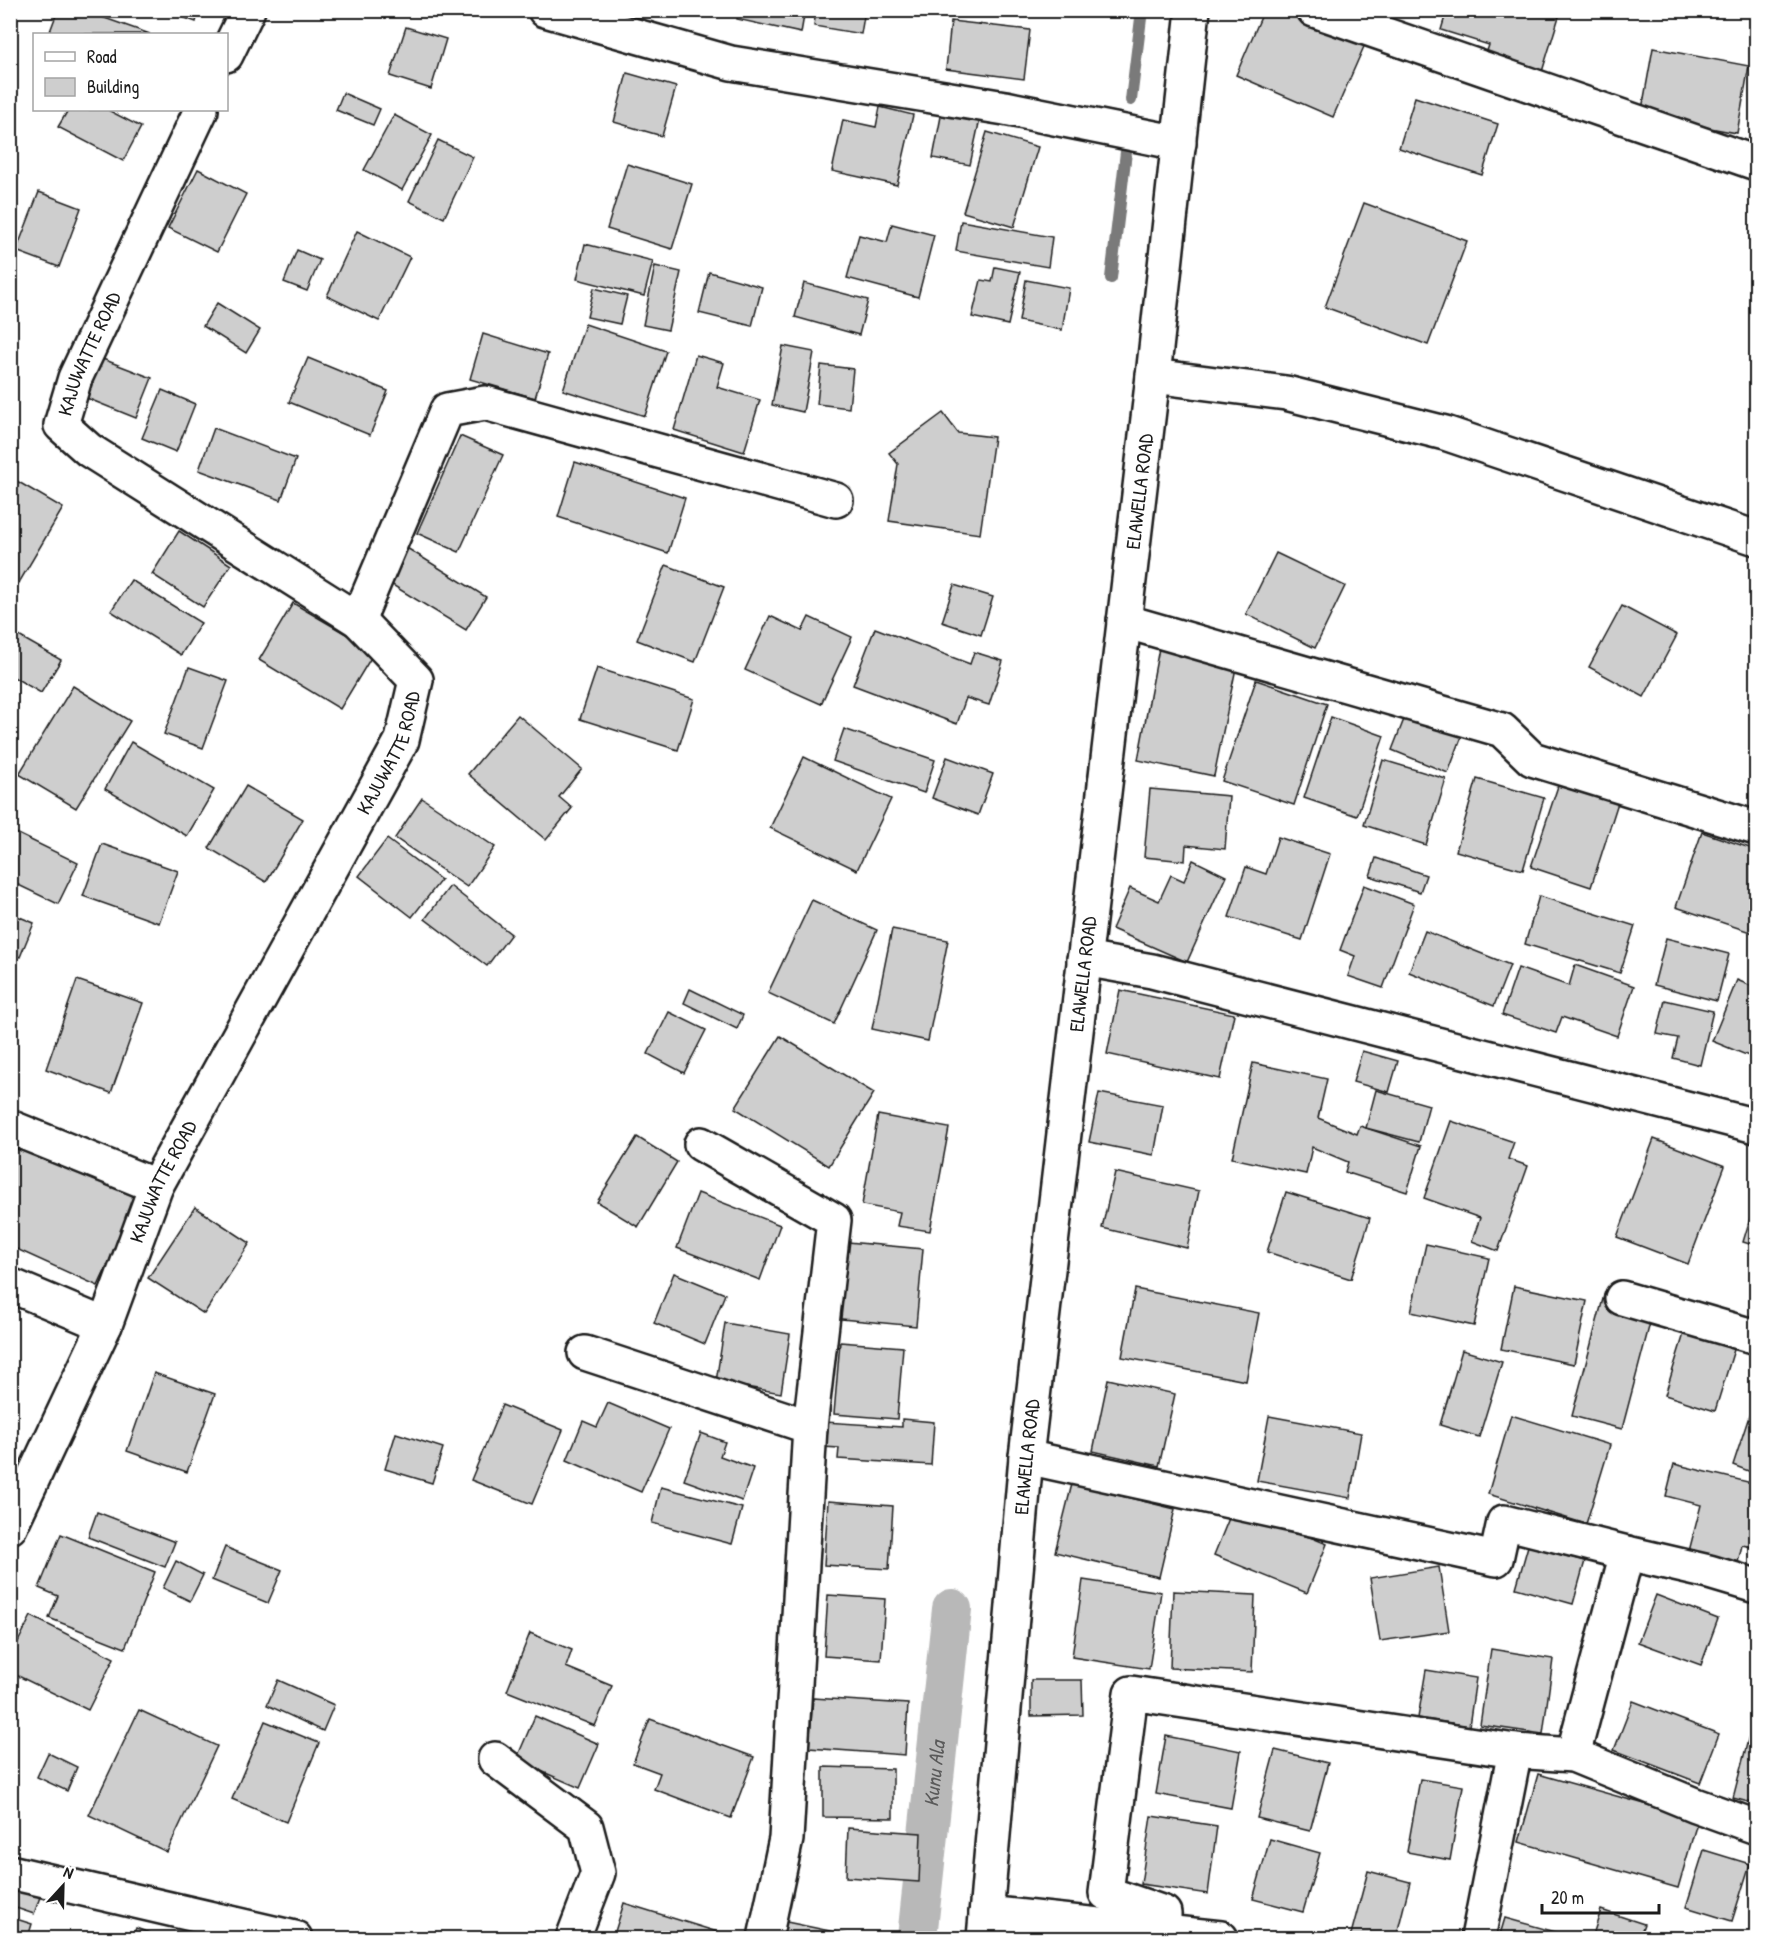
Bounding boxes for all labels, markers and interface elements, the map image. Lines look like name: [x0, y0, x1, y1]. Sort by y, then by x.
legend: [33, 33, 228, 111]
text: Road: [87, 44, 117, 69]
text: Building: [87, 74, 139, 99]
street label: KAJUWATTE ROAD: [51, 287, 127, 419]
street label: ELAWELLA ROAD: [1119, 432, 1159, 551]
street label: KAJUWATTE ROAD: [350, 688, 426, 819]
street label: ELAWELLA ROAD: [1062, 914, 1102, 1033]
street label: KAJUWATTE ROAD: [122, 1115, 203, 1246]
street label: ELAWELLA ROAD: [1007, 1397, 1046, 1516]
water label: Kunu Ala: [916, 1737, 952, 1808]
north arrow: [33, 1856, 93, 1916]
text: N: [61, 1860, 77, 1884]
scale bar: [1542, 1877, 1659, 1915]
text: 20 m: [1551, 1885, 1584, 1910]

